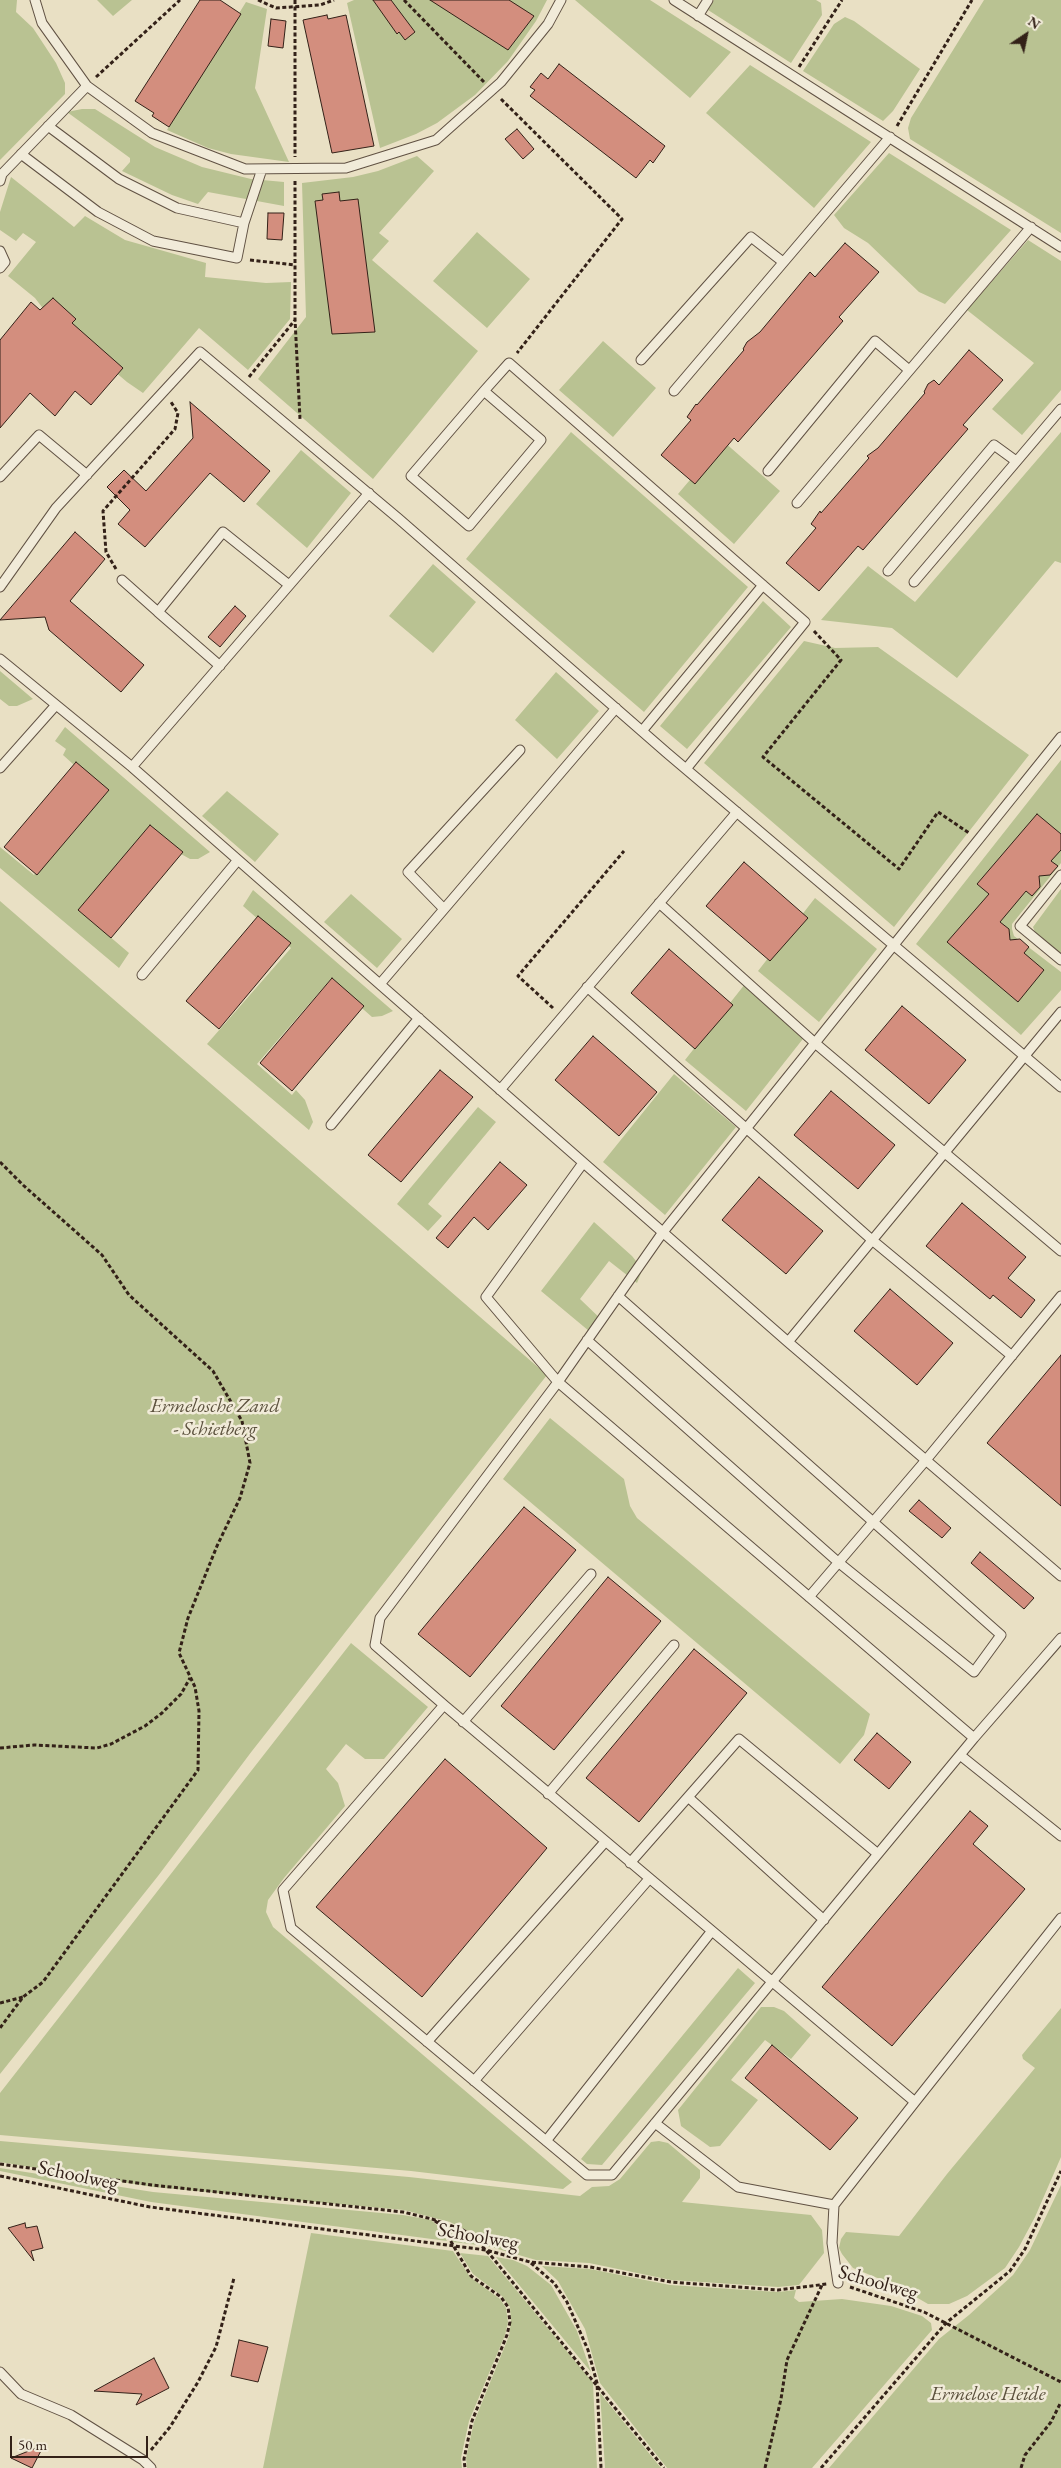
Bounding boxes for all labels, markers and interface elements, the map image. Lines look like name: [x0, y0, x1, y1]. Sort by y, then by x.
north arrow: [1001, 10, 1051, 60]
text: N: [1025, 12, 1044, 33]
park label: Ermelosche Zand - Schietberg: [150, 1395, 280, 1442]
street label: Schoolweg: [36, 2156, 120, 2196]
street label: Schoolweg: [436, 2218, 520, 2256]
street label: Schoolweg: [835, 2260, 921, 2306]
park label: Ermelose Heide: [930, 2383, 1046, 2407]
scale bar: [12, 2426, 150, 2458]
text: 50 m: [18, 2435, 47, 2454]

